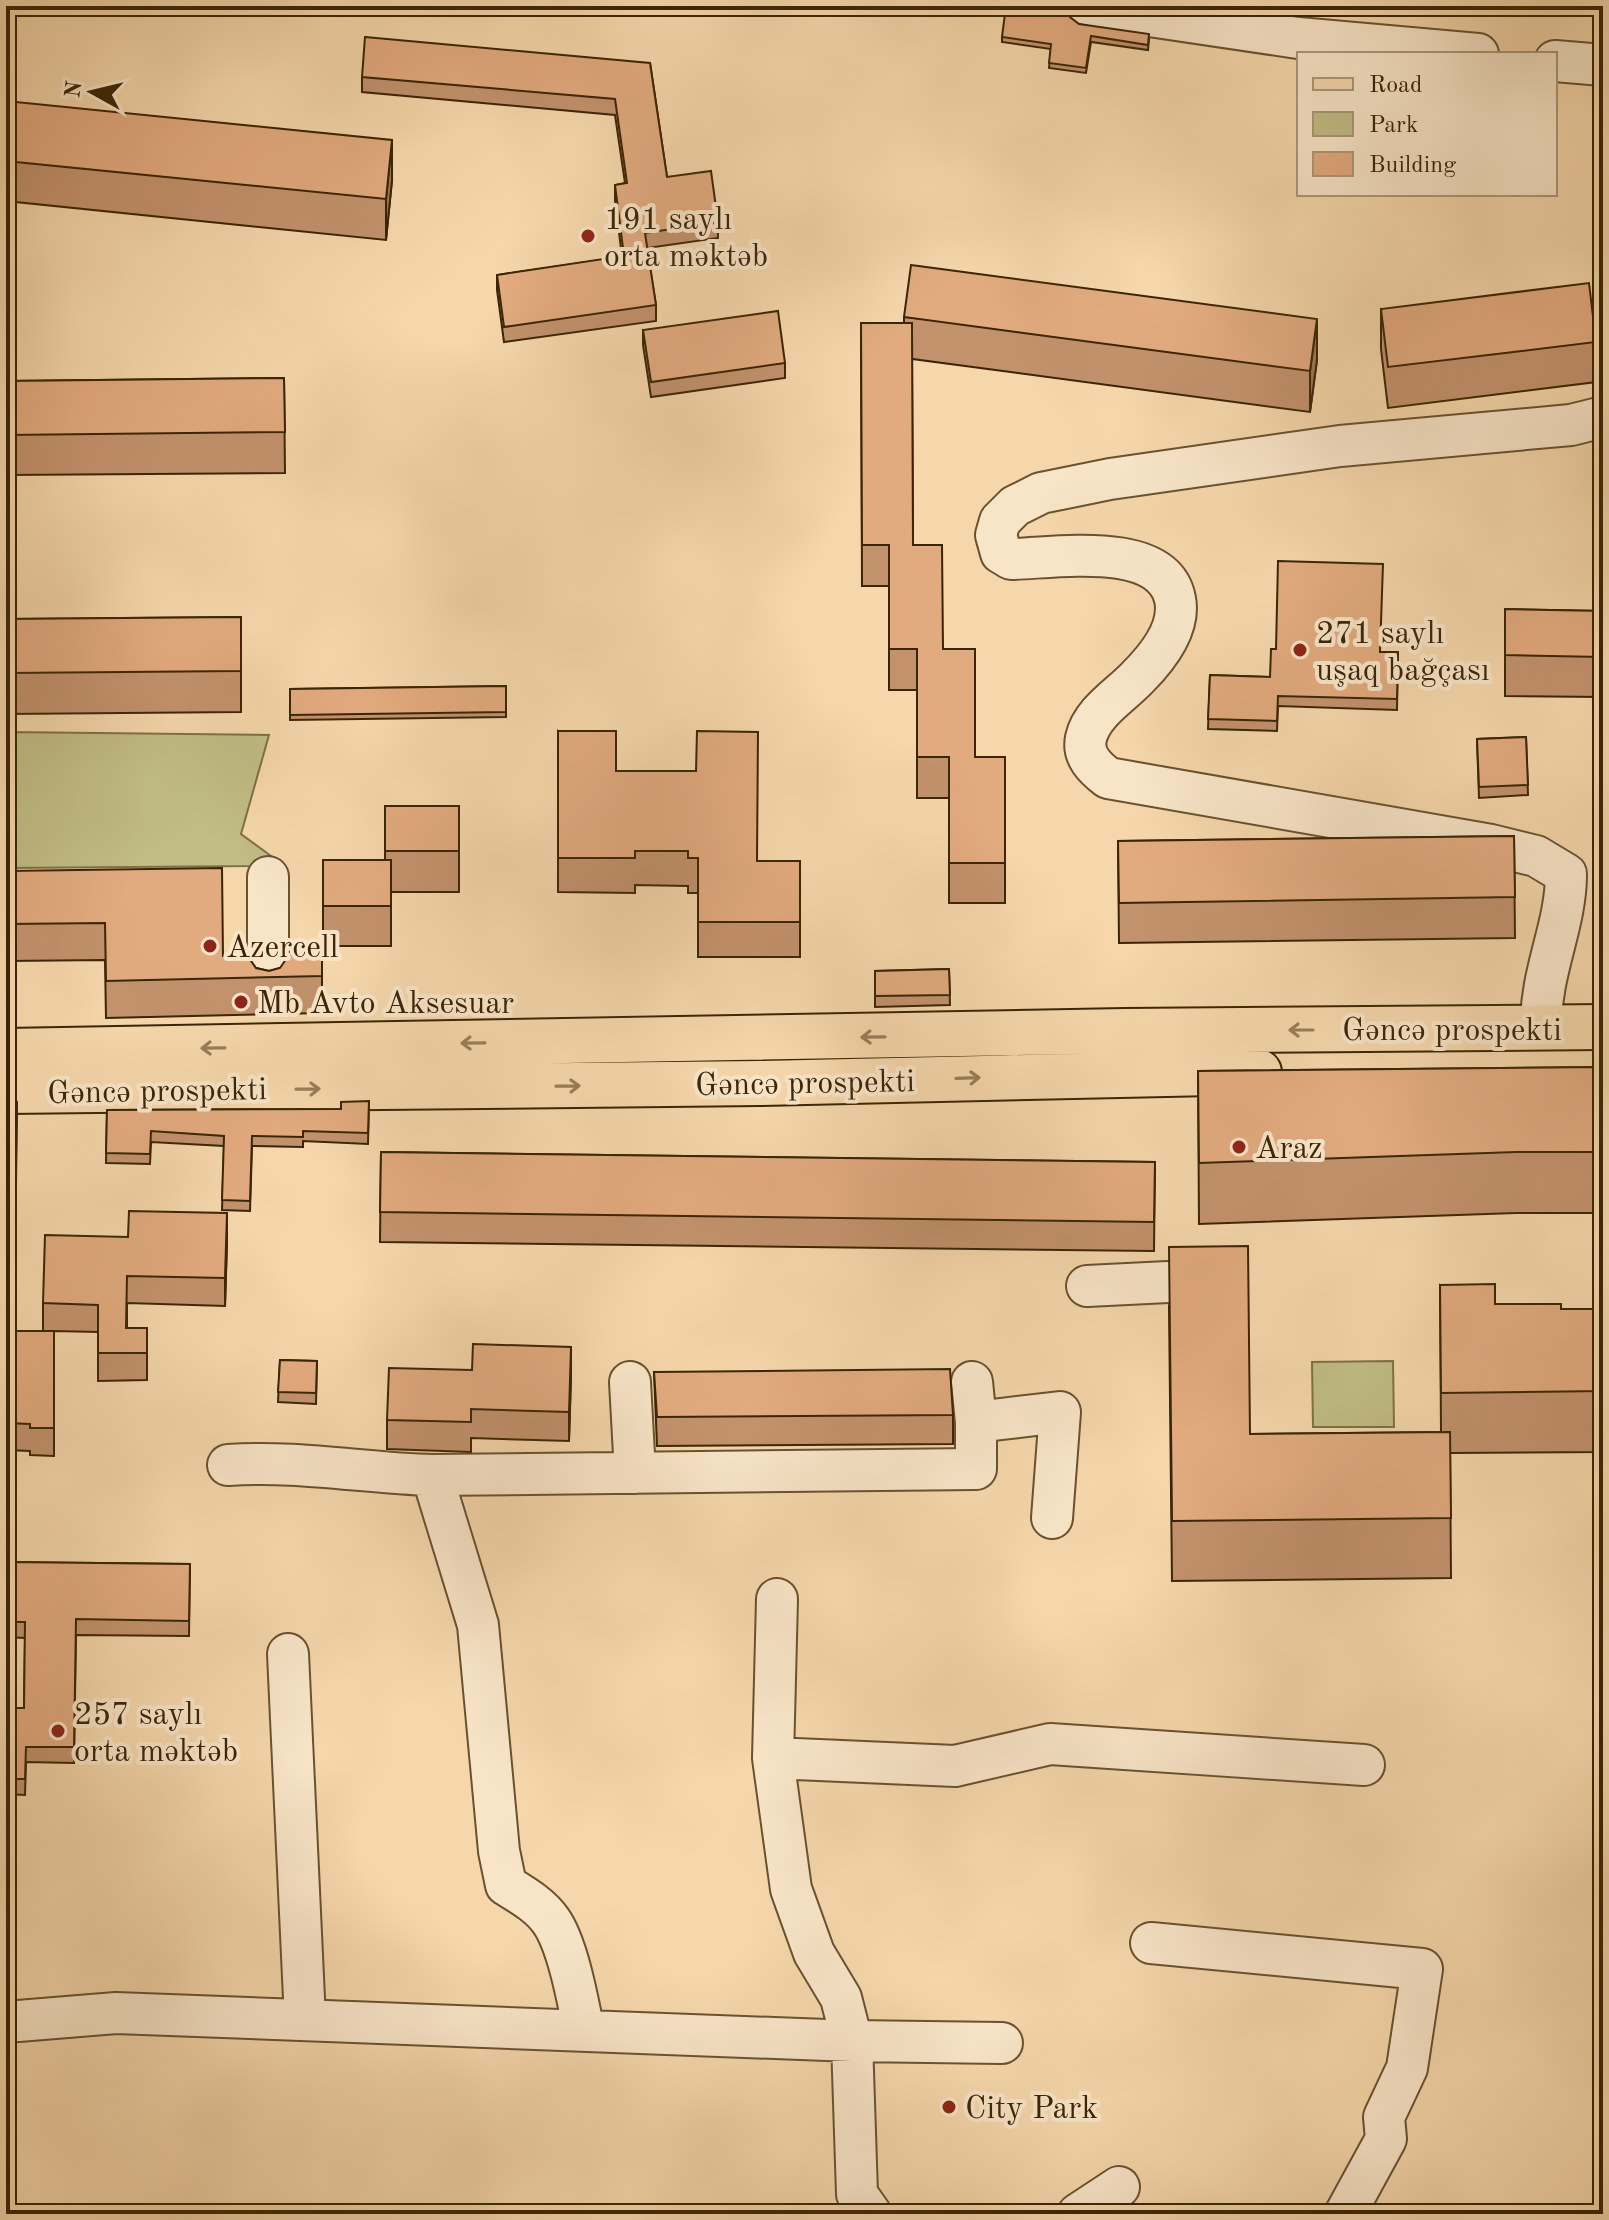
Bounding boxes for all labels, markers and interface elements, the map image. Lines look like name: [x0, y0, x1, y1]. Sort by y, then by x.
north arrow: [52, 52, 132, 132]
legend: [1297, 52, 1557, 196]
text: Road: [1369, 74, 1422, 98]
text: N: [62, 79, 86, 99]
text: Park: [1369, 114, 1418, 138]
text: Building: [1369, 154, 1456, 178]
place label: 191 saylı orta məktəb: [604, 205, 768, 274]
marker: 191 saylı orta məktəb: [579, 227, 597, 245]
place label: 271 saylı uşaq bağçası: [1316, 619, 1490, 688]
marker: 271 saylı uşaq bağçası: [1291, 641, 1309, 659]
place label: Azercell: [226, 933, 338, 965]
marker: Azercell: [201, 937, 219, 955]
place label: Mb Avto Aksesuar: [257, 989, 514, 1021]
marker: Mb Avto Aksesuar: [232, 993, 250, 1011]
street label: Gəncə prospekti: [1342, 1016, 1562, 1048]
one-way arrow: [1288, 1022, 1315, 1038]
one-way arrow: [860, 1029, 887, 1045]
one-way arrow: [460, 1035, 487, 1051]
one-way arrow: [200, 1040, 227, 1055]
street label: Gəncə prospekti: [695, 1067, 915, 1103]
one-way arrow: [954, 1070, 981, 1085]
street label: Gəncə prospekti: [47, 1075, 267, 1111]
one-way arrow: [554, 1078, 581, 1094]
one-way arrow: [294, 1081, 321, 1096]
place label: Araz: [1255, 1134, 1322, 1166]
marker: Araz: [1230, 1138, 1248, 1156]
place label: 257 saylı orta məktəb: [74, 1700, 238, 1769]
marker: 257 saylı orta məktəb: [49, 1722, 67, 1740]
place label: City Park: [965, 2094, 1098, 2126]
marker: City Park: [940, 2098, 958, 2116]

